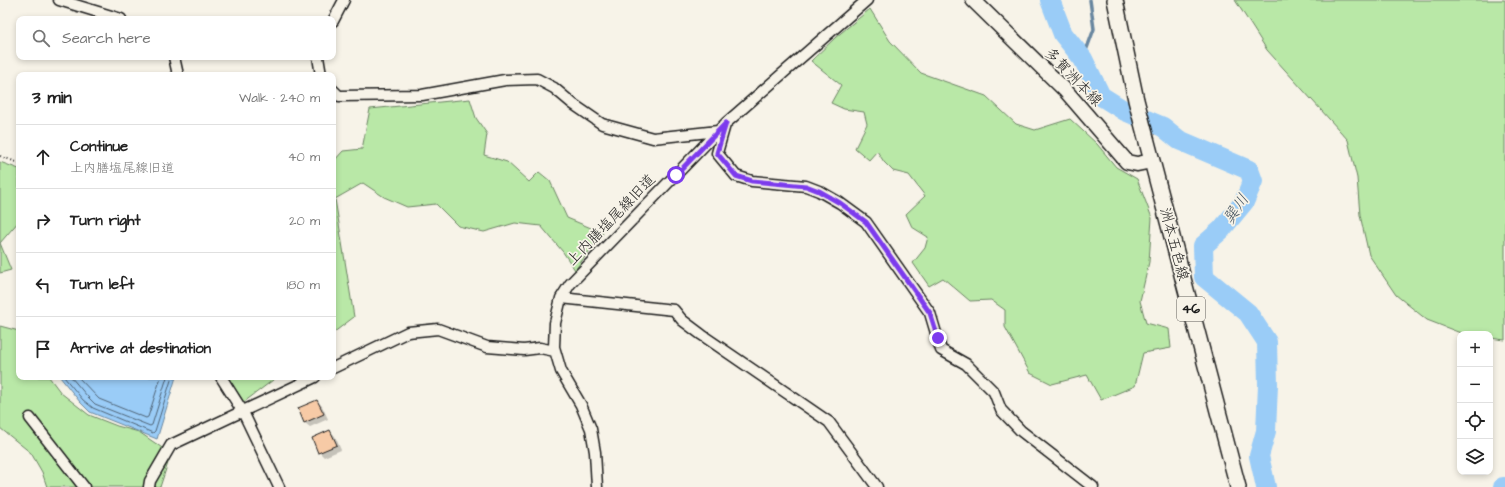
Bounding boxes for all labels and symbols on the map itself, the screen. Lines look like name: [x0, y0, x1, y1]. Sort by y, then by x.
street label: 多賀洲本線: [1039, 43, 1107, 111]
route start: [667, 166, 685, 184]
street label: 上内膳塩尾線旧道: [562, 170, 660, 270]
water label: 巽川: [1218, 190, 1254, 228]
street label: 洲本五色線: [1154, 205, 1194, 283]
road number: 46: [1177, 297, 1205, 321]
route end: [929, 329, 947, 347]

